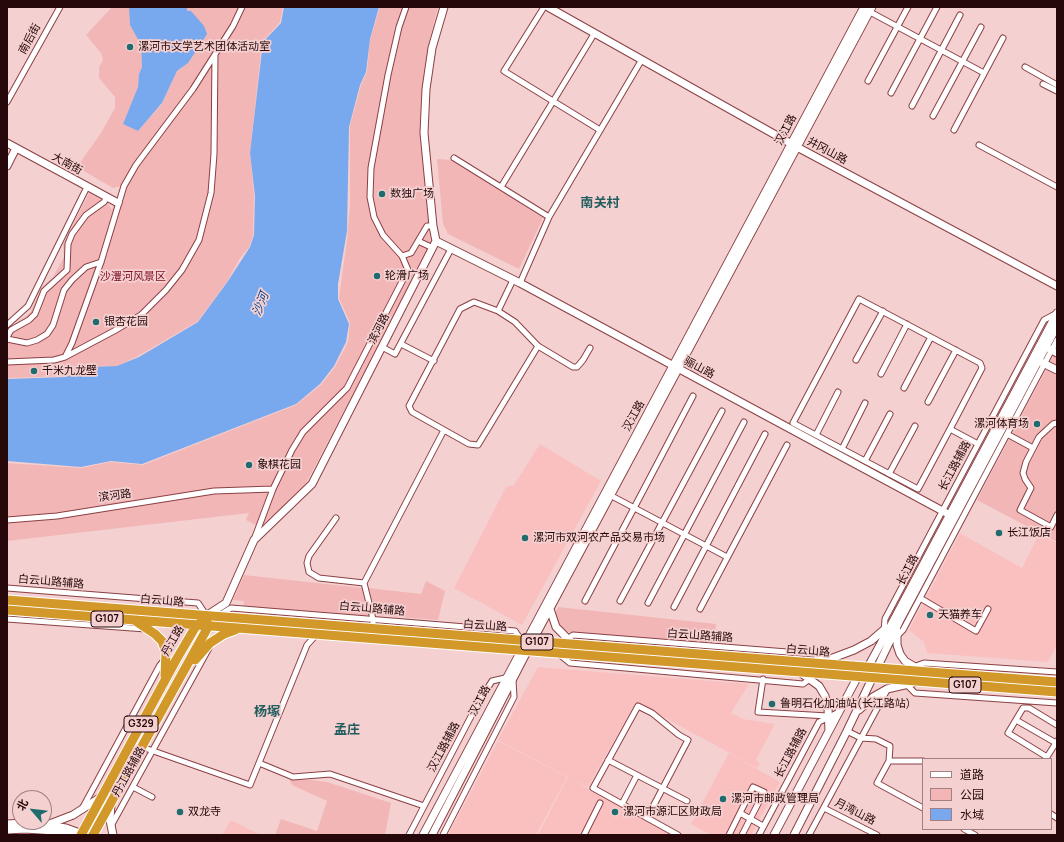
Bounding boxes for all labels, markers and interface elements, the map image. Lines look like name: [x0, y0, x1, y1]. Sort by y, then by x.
street label: 南后街: [16, 21, 44, 57]
place label: 漯河市文学艺术团体活动室: [138, 40, 270, 54]
marker: 漯河市文学艺术团体活动室: [125, 42, 135, 52]
street label: 汉江路: [772, 112, 800, 148]
street label: 井冈山路: [804, 135, 850, 167]
street label: 大南街: [49, 150, 85, 178]
place label: 数独广场: [390, 187, 434, 201]
marker: 数独广场: [377, 189, 387, 199]
district label: 南关村: [581, 195, 619, 211]
place label: 轮滑广场: [385, 269, 429, 283]
park label: 沙澧河风景区: [100, 270, 166, 284]
marker: 轮滑广场: [372, 271, 382, 281]
water label: 沙河: [250, 290, 272, 318]
street label: 滨河路: [366, 311, 392, 347]
place label: 银杏花园: [104, 315, 148, 329]
marker: 银杏花园: [91, 317, 101, 327]
street label: 骊山路: [681, 354, 717, 382]
place label: 千米九龙壁: [42, 364, 97, 378]
marker: 千米九龙壁: [29, 366, 39, 376]
street label: 汉江路: [620, 398, 648, 434]
place label: 漯河体育场: [974, 417, 1029, 431]
marker: 漯河体育场: [1032, 419, 1042, 429]
street label: 长江路辅路: [936, 439, 974, 493]
place label: 象棋花园: [257, 458, 301, 472]
marker: 象棋花园: [244, 460, 254, 470]
street label: 滨河路: [98, 487, 132, 505]
place label: 长江饭店: [1007, 526, 1051, 540]
marker: 长江饭店: [994, 528, 1004, 538]
place label: 漯河市双河农产品交易市场: [533, 531, 665, 545]
marker: 漯河市双河农产品交易市场: [520, 533, 530, 543]
street label: 长江路: [894, 552, 922, 588]
street label: 白云山路辅路: [18, 573, 84, 591]
street label: 白云山路: [140, 593, 184, 609]
street label: 白云山路辅路: [339, 600, 405, 618]
place label: 天猫养车: [938, 608, 982, 622]
marker: 天猫养车: [925, 610, 935, 620]
road number: G107: [91, 611, 123, 627]
street label: 白云山路: [463, 618, 507, 634]
street label: 丹江路: [159, 623, 187, 659]
street label: 白云山路辅路: [667, 627, 733, 645]
road number: G107: [521, 634, 553, 650]
street label: 白云山路: [786, 643, 830, 659]
road number: G107: [949, 677, 981, 693]
street label: 汉江路: [466, 683, 494, 719]
place label: 鲁明石化加油站(长江路站): [780, 697, 910, 711]
marker: 鲁明石化加油站(长江路站): [767, 699, 777, 709]
district label: 杨塚: [254, 704, 280, 720]
road number: G329: [124, 716, 158, 732]
street label: 汉江路辅路: [425, 720, 463, 774]
district label: 孟庄: [334, 722, 360, 738]
street label: 长江路辅路: [772, 726, 810, 780]
street label: 丹江路辅路: [110, 745, 148, 799]
legend: [922, 758, 1052, 830]
text: 道路: [960, 766, 984, 783]
text: 公园: [960, 786, 984, 803]
north arrow: [12, 790, 52, 830]
place label: 漯河市邮政管理局: [731, 792, 819, 806]
marker: 漯河市邮政管理局: [718, 794, 728, 804]
text: 北: [13, 796, 31, 813]
street label: 月湾山路: [832, 796, 878, 828]
place label: 双龙寺: [188, 805, 221, 819]
place label: 漯河市源汇区财政局: [623, 805, 722, 819]
text: 水域: [960, 806, 984, 823]
marker: 双龙寺: [175, 807, 185, 817]
marker: 漯河市源汇区财政局: [610, 807, 620, 817]

